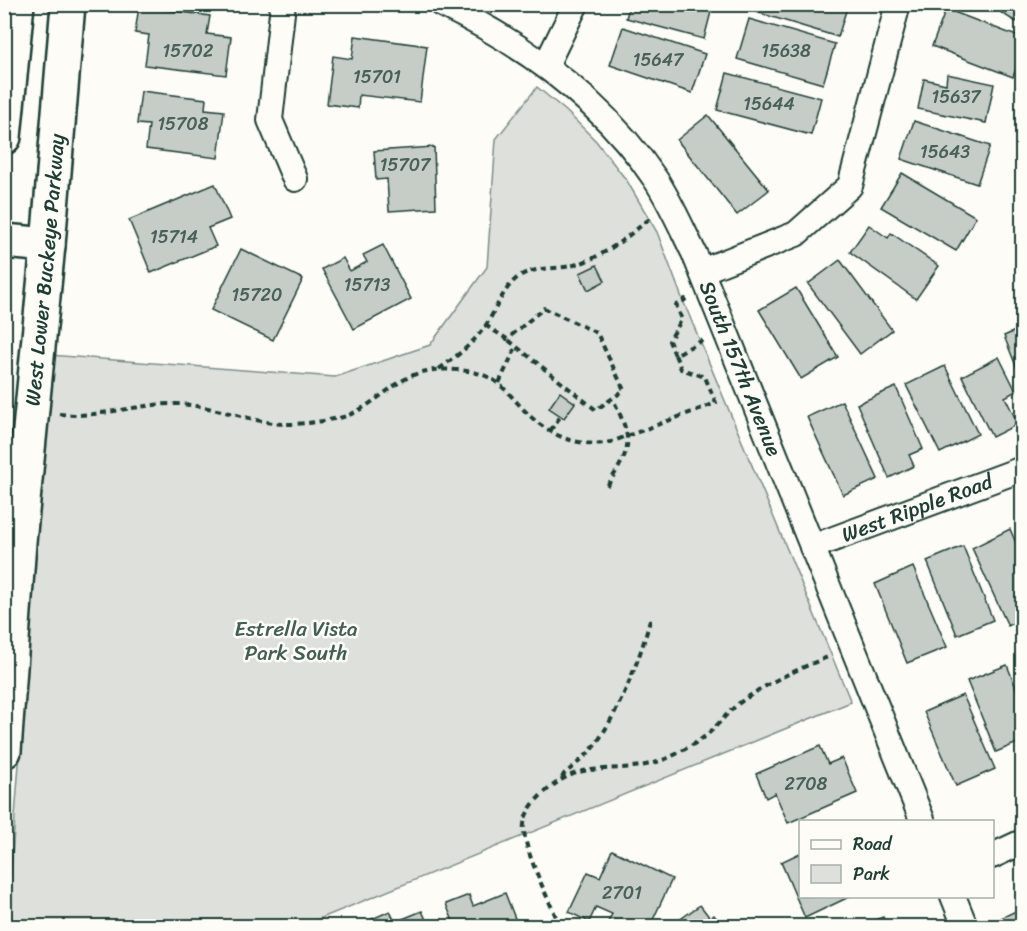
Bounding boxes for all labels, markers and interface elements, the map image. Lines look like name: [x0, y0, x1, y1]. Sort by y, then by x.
house number: 15702: [163, 35, 213, 67]
house number: 15638: [761, 35, 811, 67]
house number: 15647: [633, 44, 685, 76]
house number: 15701: [353, 61, 401, 93]
house number: 15637: [931, 81, 982, 113]
house number: 15644: [743, 88, 795, 120]
house number: 15708: [157, 108, 209, 140]
street label: West Lower Buckeye Parkway: [13, 132, 76, 408]
house number: 15643: [920, 136, 970, 168]
house number: 15707: [380, 149, 432, 181]
house number: 15714: [150, 221, 198, 253]
house number: 15713: [344, 269, 390, 301]
street label: South 157th Avenue: [688, 275, 793, 462]
house number: 15720: [232, 279, 282, 311]
street label: West Ripple Road: [836, 462, 1000, 553]
park label: Estrella Vista Park South: [234, 610, 358, 672]
house number: 2708: [785, 768, 828, 800]
legend: [799, 820, 994, 898]
text: Road: [853, 828, 893, 860]
text: Park: [853, 858, 890, 890]
house number: 2701: [602, 877, 642, 909]

